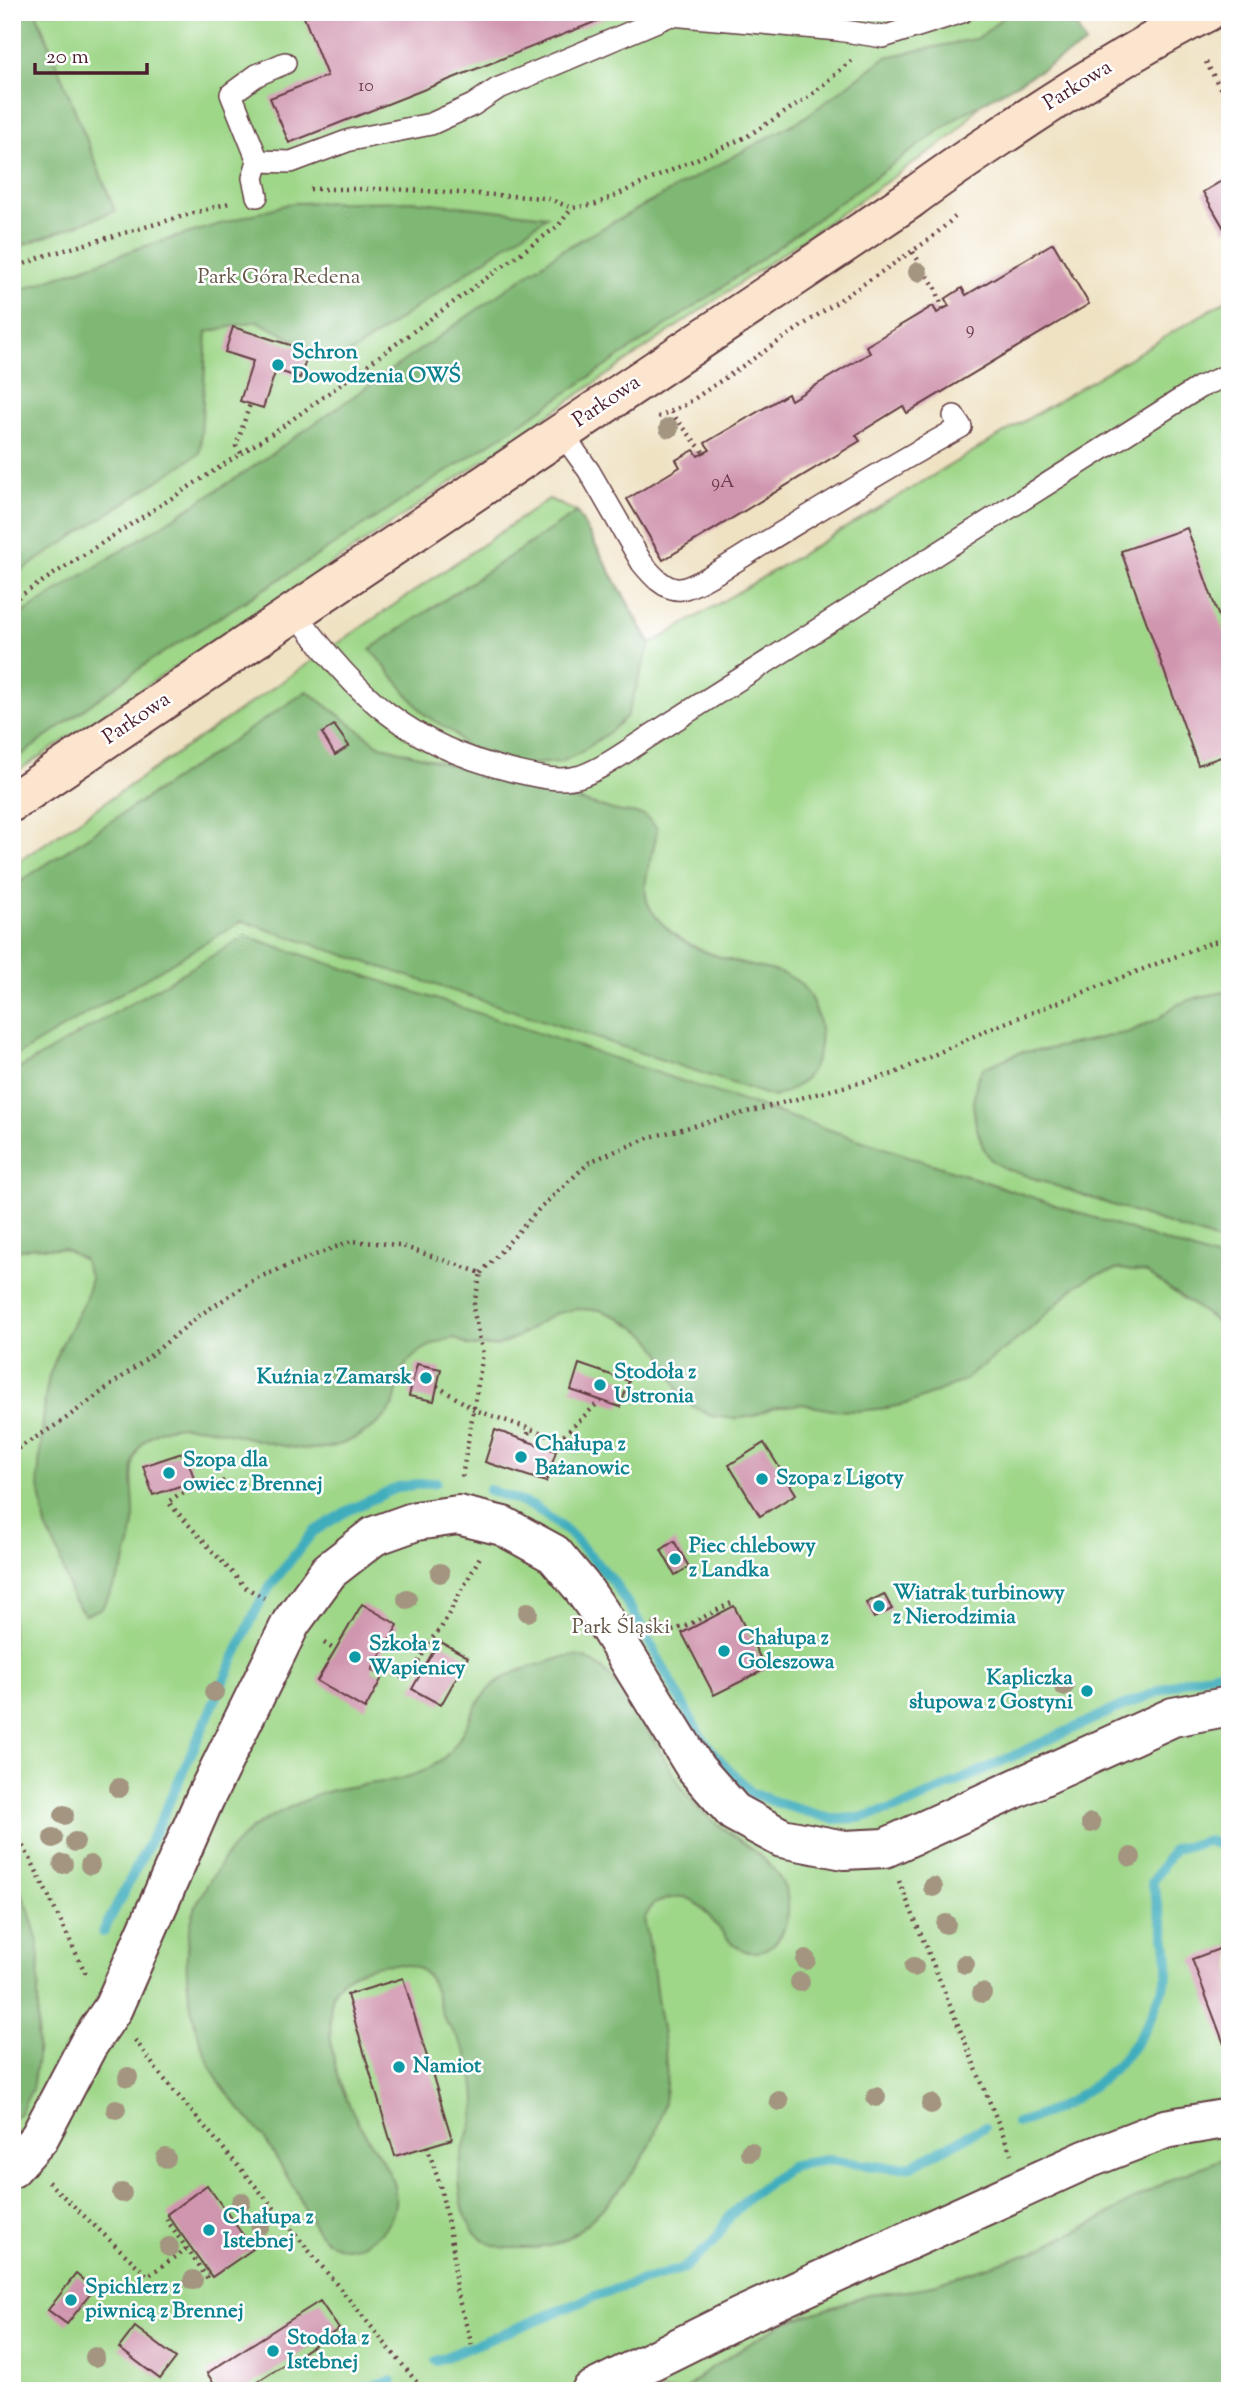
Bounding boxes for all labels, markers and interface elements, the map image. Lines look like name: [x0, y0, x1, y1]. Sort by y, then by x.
scale bar: [35, 32, 147, 76]
text: 20 m: [46, 43, 89, 73]
street label: Parkowa: [1038, 53, 1118, 119]
house number: 10: [358, 74, 374, 100]
park label: Park Góra Redena: [197, 263, 361, 293]
house number: 9: [966, 317, 975, 343]
place label: Schron Dowodzenia OWŚ: [292, 338, 461, 392]
marker: Schron Dowodzenia OWŚ: [270, 357, 286, 373]
street label: Parkowa: [567, 368, 647, 436]
house number: 9A: [711, 470, 735, 496]
street label: Parkowa: [97, 685, 177, 753]
place label: Stodoła z Ustronia: [614, 1358, 696, 1412]
place label: Kuźnia z Zamarsk: [257, 1363, 413, 1393]
marker: Kuźnia z Zamarsk: [418, 1370, 434, 1386]
marker: Stodoła z Ustronia: [592, 1377, 608, 1393]
place label: Chałupa z Bażanowic: [535, 1430, 630, 1484]
place label: Szopa dla owiec z Brennej: [183, 1446, 323, 1500]
marker: Chałupa z Bażanowic: [513, 1449, 529, 1465]
place label: Szopa z Ligoty: [776, 1464, 904, 1494]
marker: Szopa dla owiec z Brennej: [161, 1465, 177, 1481]
marker: Szopa z Ligoty: [754, 1471, 770, 1487]
place label: Piec chlebowy z Landka: [689, 1532, 816, 1586]
marker: Piec chlebowy z Landka: [667, 1551, 683, 1567]
place label: Wiatrak turbinowy z Nierodzimia: [893, 1579, 1065, 1633]
marker: Wiatrak turbinowy z Nierodzimia: [871, 1598, 887, 1614]
park label: Park Śląski: [572, 1613, 670, 1643]
place label: Chałupa z Goleszowa: [738, 1624, 835, 1678]
place label: Szkoła z Wapienicy: [369, 1630, 466, 1684]
marker: Chałupa z Goleszowa: [716, 1643, 732, 1659]
marker: Szkoła z Wapienicy: [347, 1649, 363, 1665]
place label: Kapliczka słupowa z Gostyni: [909, 1664, 1073, 1718]
marker: Kapliczka słupowa z Gostyni: [1079, 1683, 1095, 1699]
place label: Namiot: [413, 2052, 482, 2082]
marker: Namiot: [391, 2059, 407, 2075]
place label: Chałupa z Istebnej: [223, 2203, 314, 2257]
marker: Chałupa z Istebnej: [201, 2222, 217, 2238]
place label: Spichlerz z piwnicą z Brennej: [85, 2273, 244, 2327]
marker: Spichlerz z piwnicą z Brennej: [63, 2292, 79, 2308]
place label: Stodoła z Istebnej: [287, 2324, 369, 2378]
marker: Stodoła z Istebnej: [265, 2343, 281, 2359]

